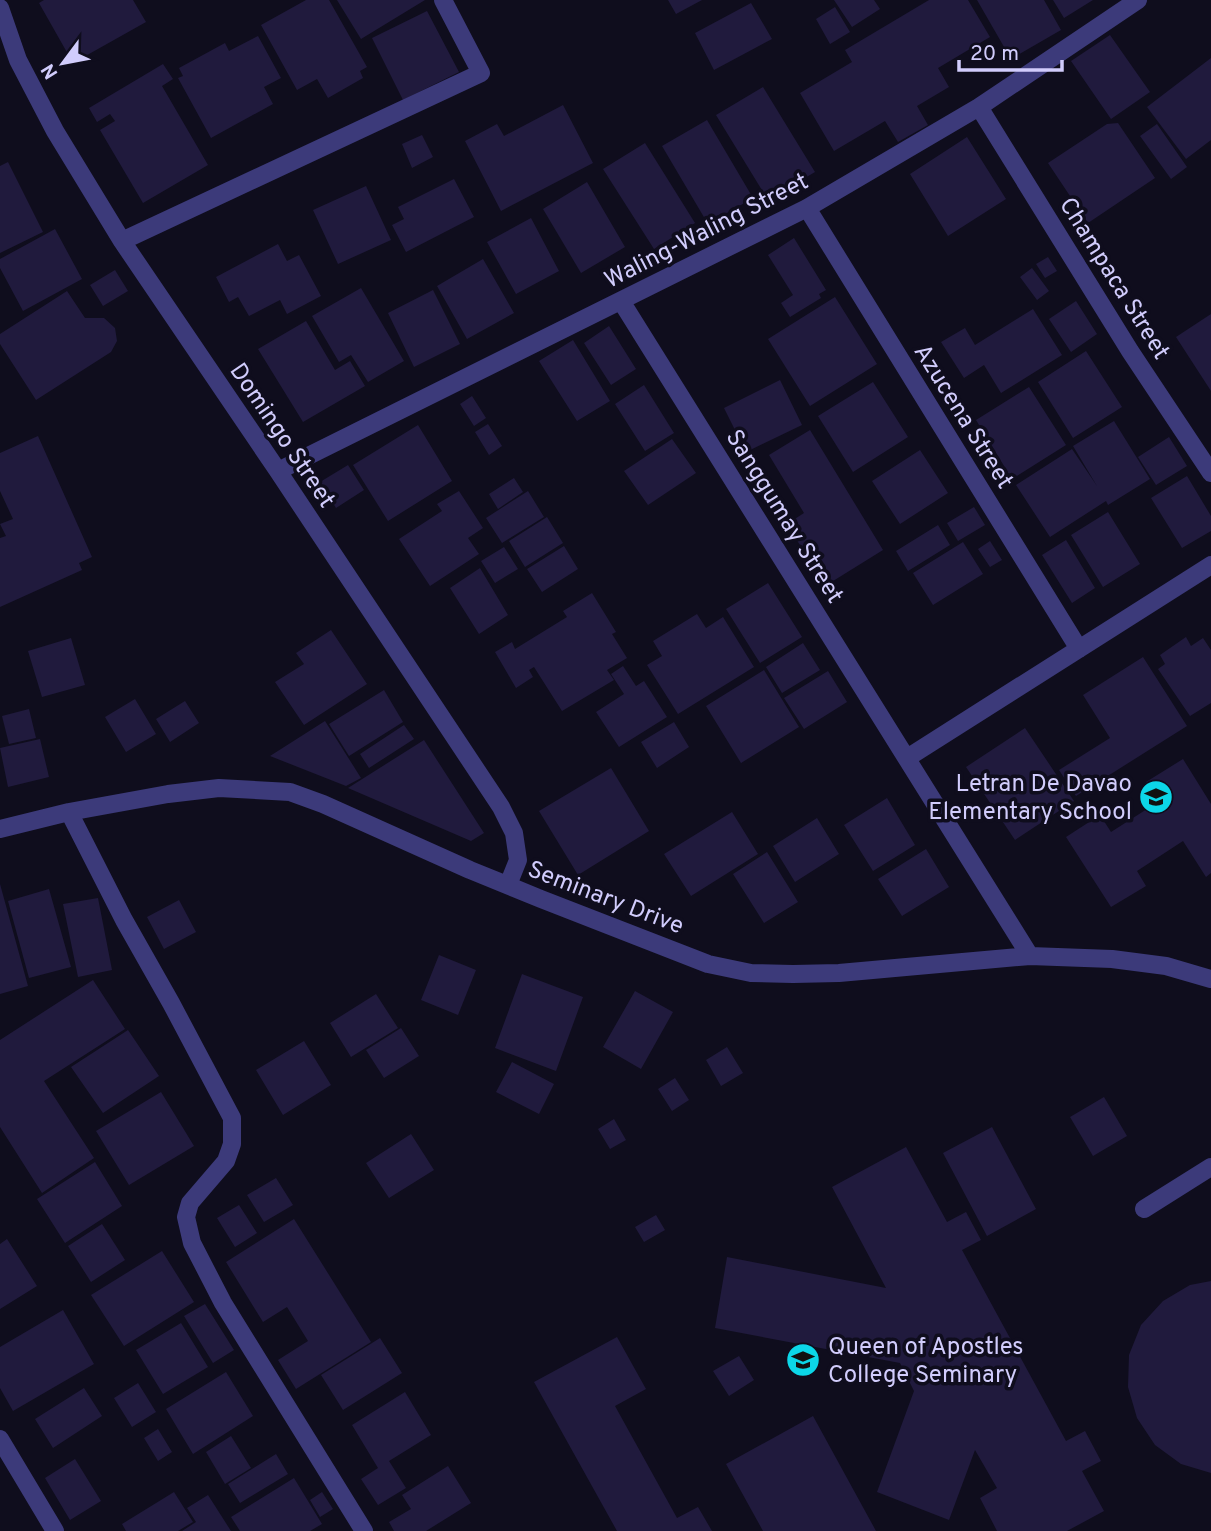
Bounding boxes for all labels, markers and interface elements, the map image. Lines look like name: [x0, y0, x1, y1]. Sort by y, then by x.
north arrow: [28, 28, 98, 98]
scale bar: [959, 28, 1062, 72]
text: 20 m: [970, 41, 1019, 68]
text: N: [36, 59, 64, 83]
street label: Waling-Waling Street: [600, 167, 814, 296]
street label: Champaca Street: [1051, 192, 1175, 366]
street label: Azucena Street: [906, 339, 1019, 495]
street label: Domingo Street: [222, 358, 341, 514]
street label: Sanggumay Street: [718, 425, 849, 609]
place label: Letran De Davao Elementary School: [928, 770, 1132, 828]
school or university icon: Letran De Davao Elementary School: [1137, 778, 1175, 816]
street label: Seminary Drive: [523, 855, 688, 942]
place label: Queen of Apostles College Seminary: [828, 1333, 1024, 1391]
school or university icon: Queen of Apostles College Seminary: [784, 1341, 822, 1379]

